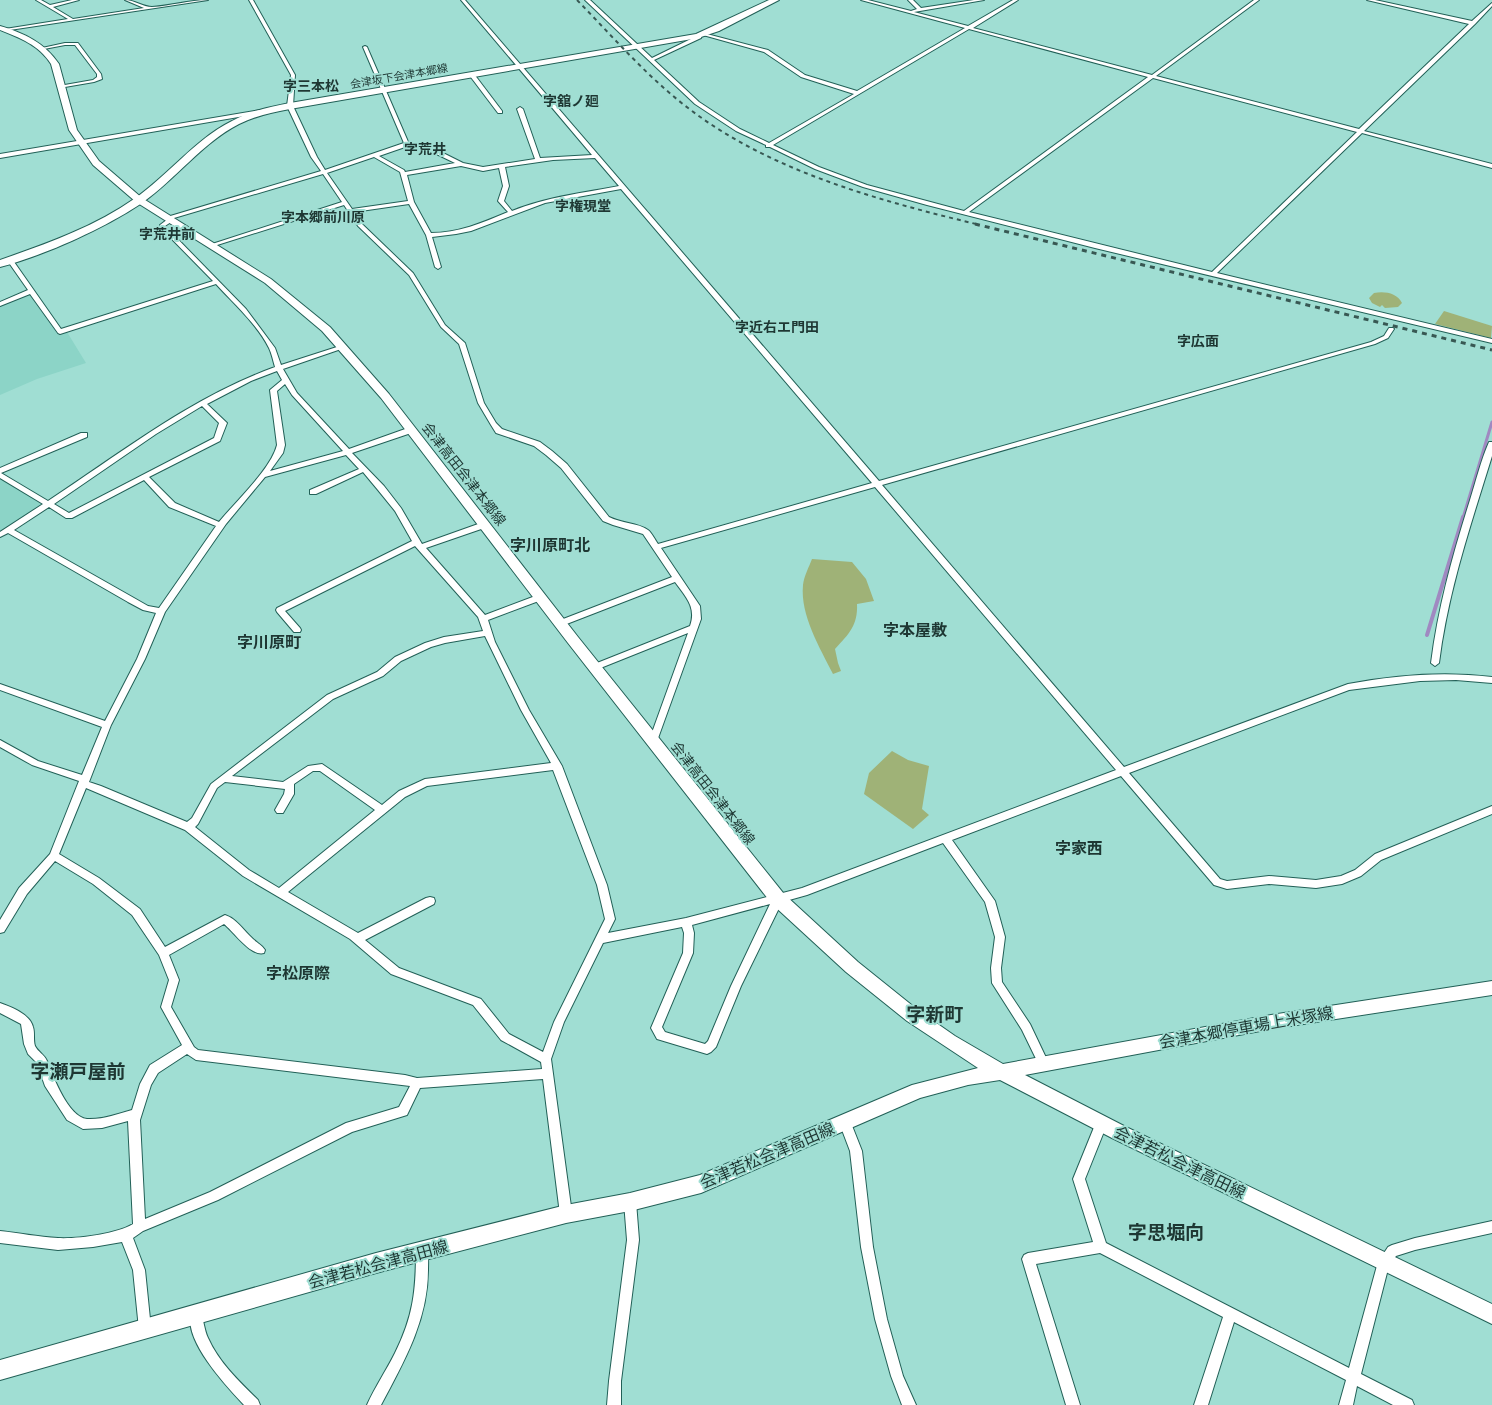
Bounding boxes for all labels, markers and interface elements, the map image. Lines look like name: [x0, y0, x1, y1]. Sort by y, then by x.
street label: 会津坂下会津本郷線: [349, 61, 449, 91]
district label: 字三本松: [283, 77, 339, 95]
district label: 字舘ノ廻: [543, 92, 599, 110]
district label: 字荒井: [404, 140, 446, 158]
district label: 字権現堂: [555, 197, 611, 215]
district label: 字本郷前川原: [281, 208, 365, 226]
district label: 字荒井前: [139, 225, 195, 243]
district label: 字近右エ門田: [735, 318, 819, 336]
district label: 字広面: [1177, 332, 1219, 350]
street label: 会津高田会津本郷線: [418, 419, 510, 529]
district label: 字川原町北: [510, 535, 590, 555]
district label: 字本屋敷: [883, 620, 947, 640]
district label: 字川原町: [237, 632, 301, 652]
street label: 会津高田会津本郷線: [667, 738, 759, 848]
district label: 字家西: [1055, 838, 1103, 858]
district label: 字松原際: [266, 963, 330, 983]
district label: 字新町: [906, 1002, 964, 1026]
street label: 会津本郷停車場上米塚線: [1158, 1002, 1334, 1052]
district label: 字瀬戸屋前: [30, 1059, 126, 1083]
street label: 会津若松会津高田線: [697, 1118, 837, 1192]
street label: 会津若松会津高田線: [1111, 1121, 1249, 1203]
district label: 字思堀向: [1128, 1220, 1204, 1244]
street label: 会津若松会津高田線: [306, 1236, 450, 1292]

